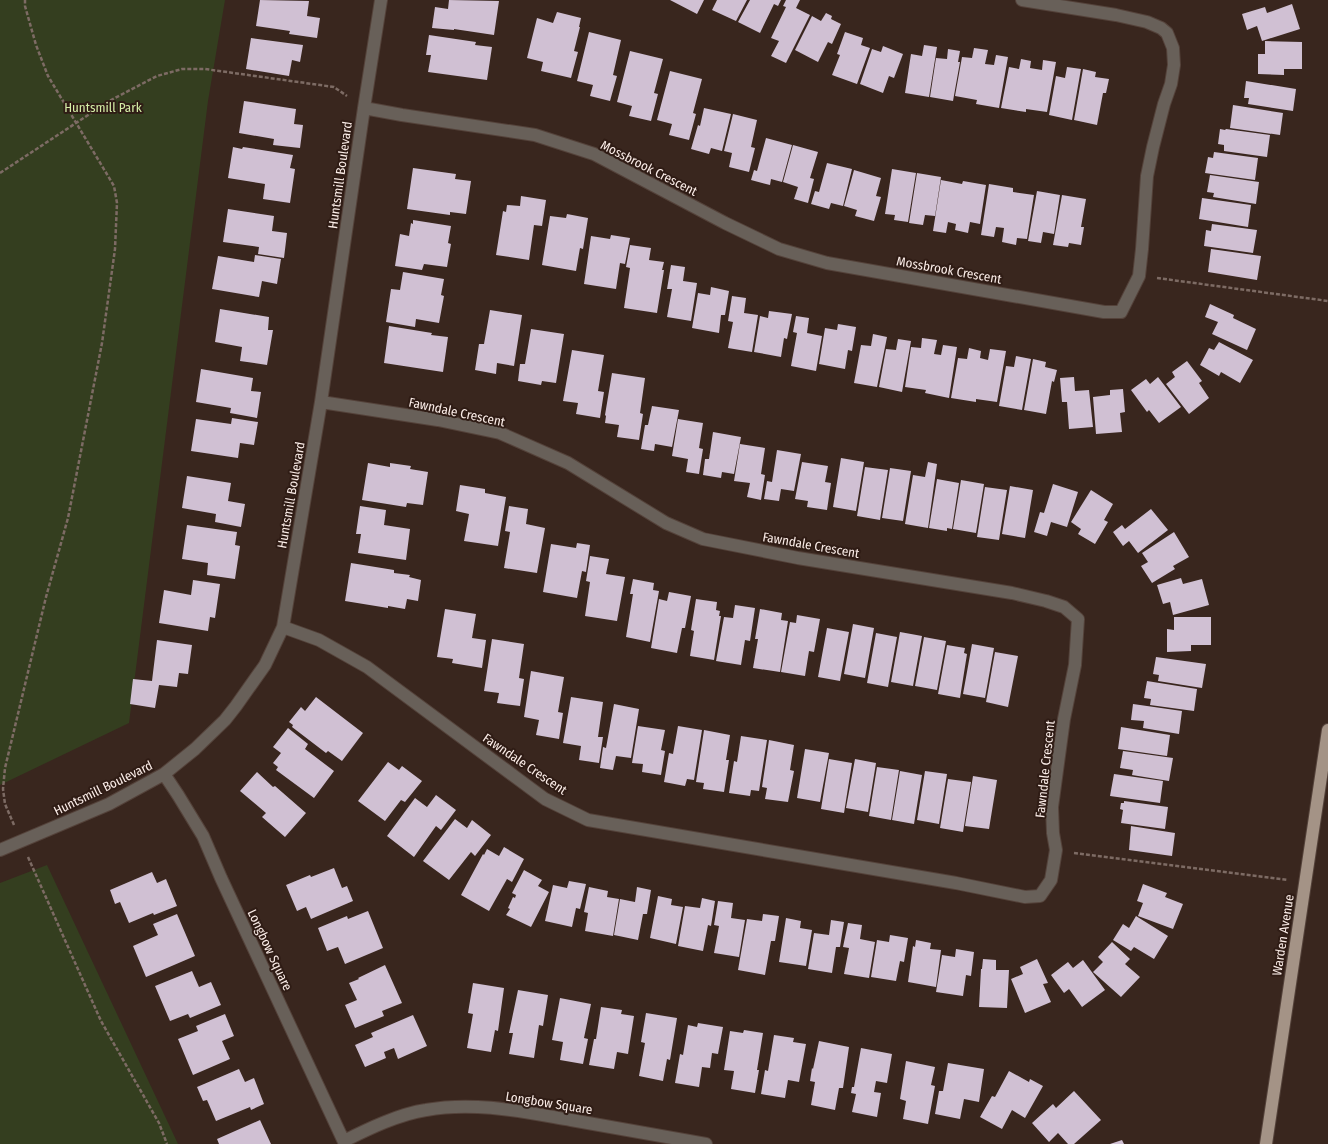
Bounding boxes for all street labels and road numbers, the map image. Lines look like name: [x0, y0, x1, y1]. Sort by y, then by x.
street label: Huntsmill Boulevard: [325, 120, 355, 230]
street label: Mossbrook Crescent: [598, 137, 700, 199]
street label: Mossbrook Crescent: [895, 253, 1003, 287]
street label: Fawndale Crescent: [407, 394, 507, 430]
street label: Huntsmill Boulevard: [274, 440, 308, 550]
street label: Fawndale Crescent: [761, 529, 861, 561]
street label: Fawndale Crescent: [1032, 719, 1058, 819]
street label: Fawndale Crescent: [480, 730, 570, 798]
street label: Huntsmill Boulevard: [51, 758, 155, 818]
street label: Warden Avenue: [1269, 893, 1297, 977]
street label: Longbow Square: [245, 907, 295, 993]
street label: Longbow Square: [504, 1089, 594, 1117]

